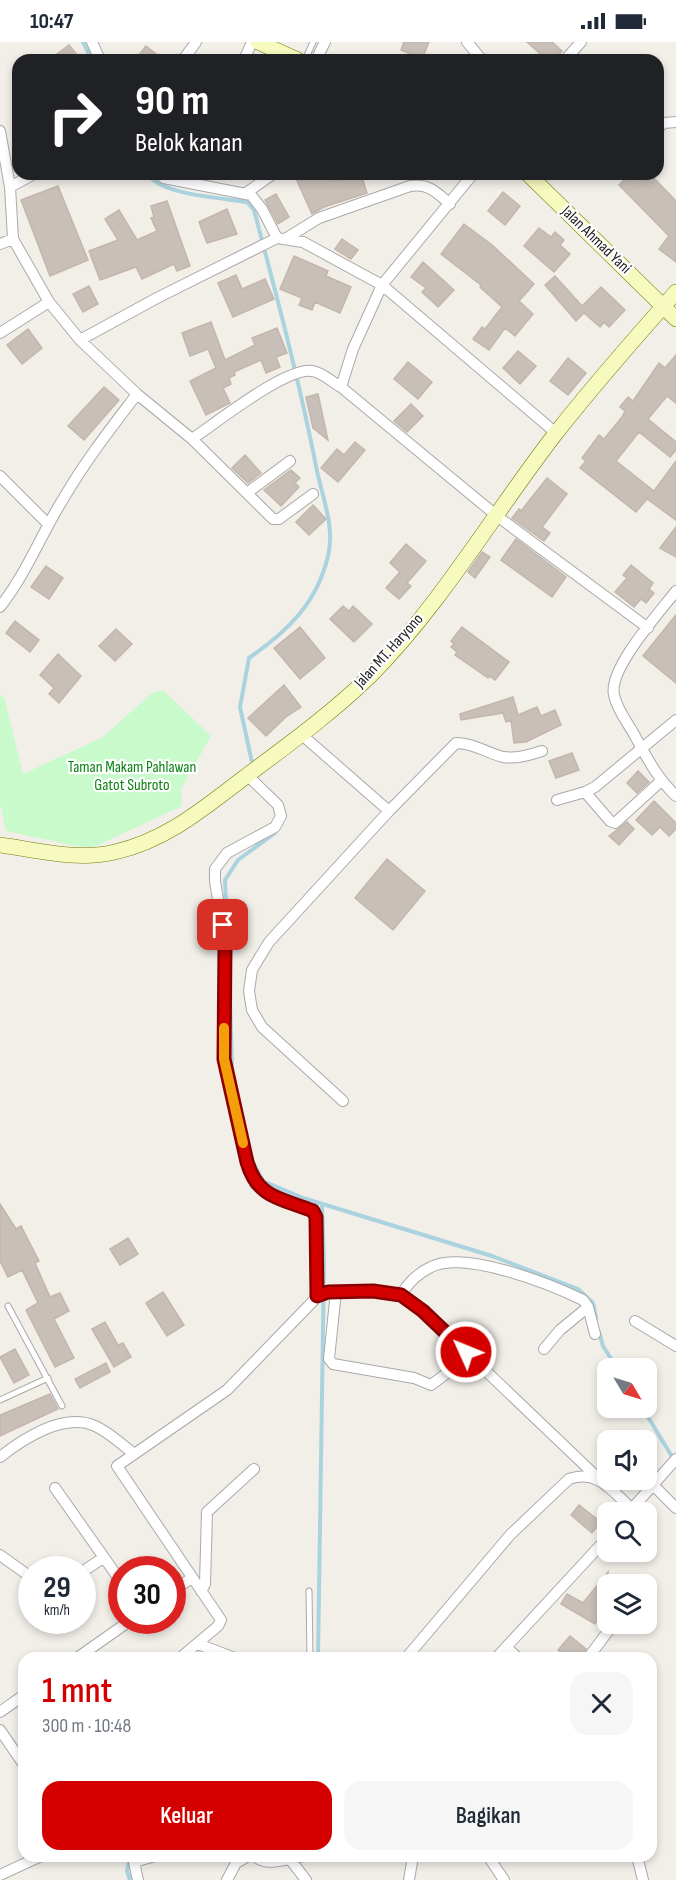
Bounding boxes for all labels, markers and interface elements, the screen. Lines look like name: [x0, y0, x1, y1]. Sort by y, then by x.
text: 10:47: [30, 8, 73, 35]
text: 90 m: [135, 76, 209, 127]
icon: right: [36, 78, 114, 156]
text: Belok kanan: [135, 127, 243, 159]
street label: Jalan Ahmad Yani: [556, 201, 635, 278]
street label: Jalan MT. Haryono: [350, 610, 427, 693]
park label: Taman Makam Pahlawan Gatot Subroto: [68, 758, 196, 795]
pin: [197, 899, 248, 950]
icon: arrive: [206, 908, 239, 941]
position arrow: [434, 1320, 498, 1384]
north arrow: [597, 1358, 657, 1418]
map controls: [597, 1358, 657, 1634]
button: sound: [597, 1430, 657, 1490]
button: search: [597, 1502, 657, 1562]
speed limit sign: 30: [108, 1556, 186, 1634]
text: 29: [43, 1570, 71, 1606]
button: layers: [597, 1574, 657, 1634]
text: km/h: [44, 1601, 70, 1620]
text: 1 mnt: [42, 1670, 112, 1713]
button: close: [570, 1672, 633, 1735]
text: 300 m · 10:48: [42, 1714, 131, 1738]
button: Keluar: [42, 1781, 332, 1850]
button: Bagikan: [344, 1781, 633, 1850]

